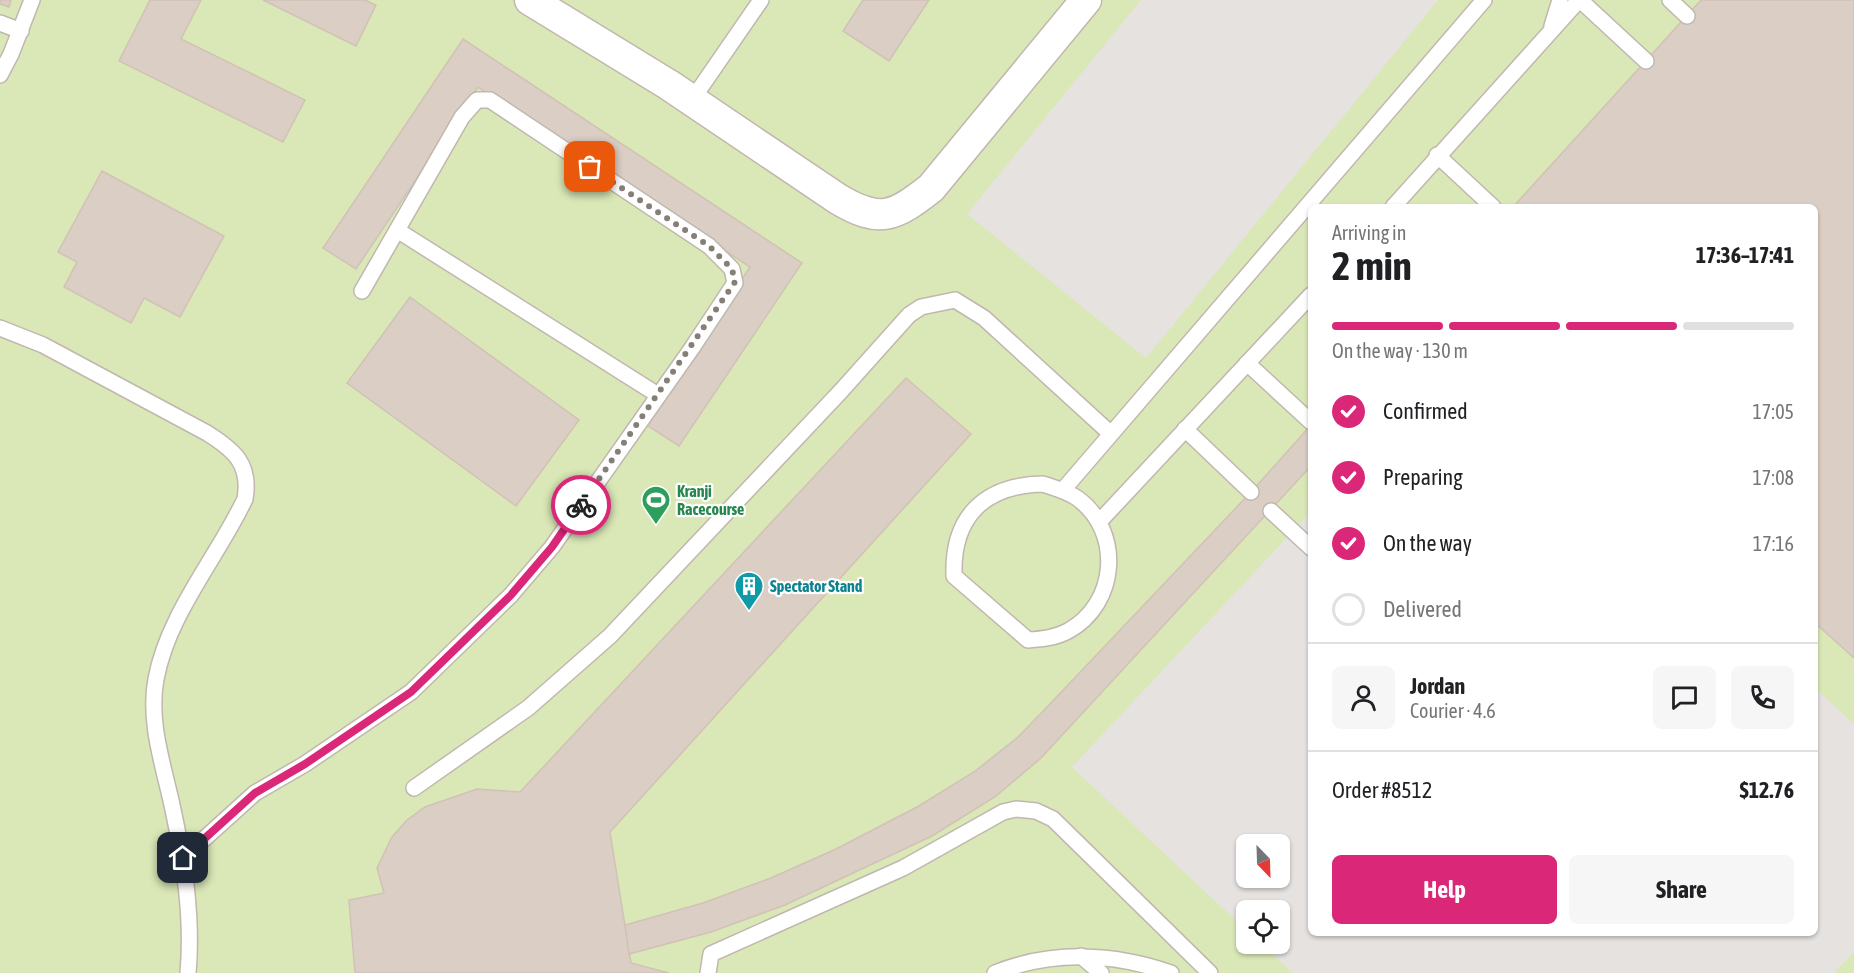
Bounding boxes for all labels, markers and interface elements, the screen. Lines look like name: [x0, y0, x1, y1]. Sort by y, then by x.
pin: [564, 141, 615, 192]
icon: bag: [573, 150, 606, 183]
text: Arriving in: [1332, 221, 1406, 244]
text: 17:36–17:41: [1696, 242, 1794, 268]
text: 2 min: [1332, 244, 1412, 288]
text: On the way · 130 m: [1332, 339, 1468, 362]
icon: check: [1332, 395, 1365, 428]
text: Confirmed: [1383, 398, 1468, 424]
text: 17:05: [1752, 400, 1794, 423]
icon: check: [1332, 461, 1365, 494]
text: Preparing: [1383, 464, 1463, 490]
text: 17:08: [1752, 466, 1794, 489]
courier: [551, 475, 611, 535]
place label: Kranji Racecourse: [677, 482, 744, 518]
sports icon: Kranji Racecourse: [640, 484, 672, 526]
icon: bike: [565, 489, 598, 522]
icon: check: [1332, 527, 1365, 560]
text: On the way: [1383, 530, 1472, 556]
text: 17:16: [1753, 532, 1794, 555]
building icon: Spectator Stand: [733, 570, 765, 612]
place label: Spectator Stand: [770, 577, 863, 595]
text: Delivered: [1383, 596, 1462, 622]
button: person: [1332, 666, 1395, 729]
button: chat: [1653, 666, 1716, 729]
button: phone: [1731, 666, 1794, 729]
text: Jordan: [1410, 673, 1465, 699]
text: Courier · 4.6: [1410, 699, 1496, 722]
text: Order #8512: [1332, 777, 1432, 803]
text: $12.76: [1739, 777, 1794, 803]
pin: [157, 832, 208, 883]
north arrow: [1236, 834, 1290, 888]
map controls: [1236, 834, 1290, 954]
icon: home: [166, 841, 199, 874]
button: Help: [1332, 855, 1557, 924]
button: Share: [1569, 855, 1794, 924]
button: locate: [1236, 900, 1290, 954]

